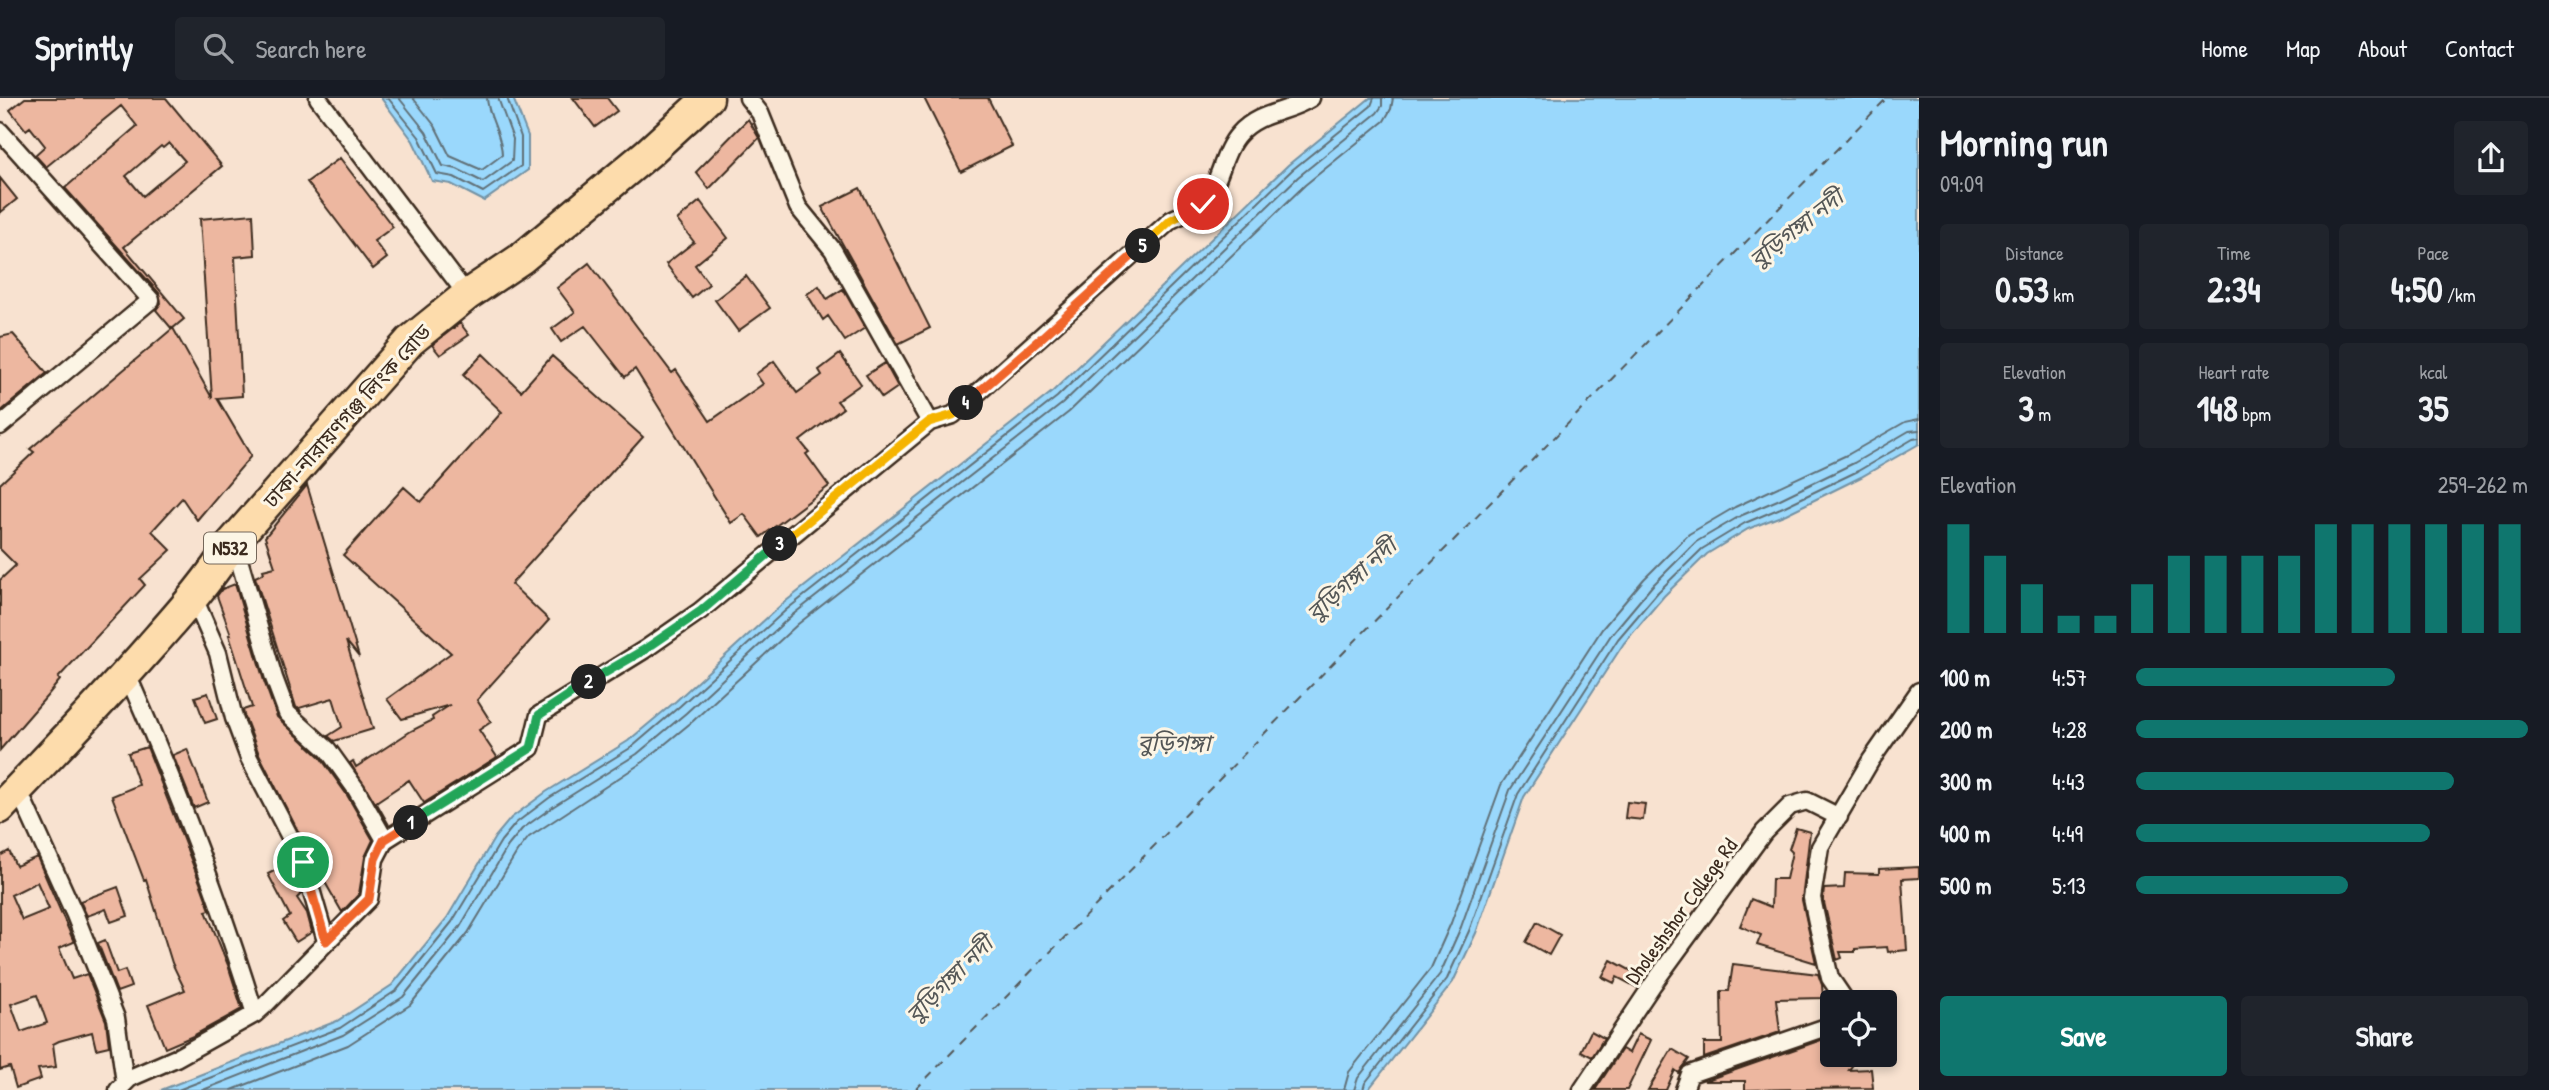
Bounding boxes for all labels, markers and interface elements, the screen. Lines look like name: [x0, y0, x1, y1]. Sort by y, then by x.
search box: [175, 17, 665, 80]
text: Sprintly: [35, 26, 133, 70]
icon: search: [199, 29, 237, 67]
text: Search here: [255, 31, 366, 66]
text: Home: [2201, 32, 2248, 64]
text: Map: [2286, 32, 2320, 64]
text: About: [2358, 32, 2407, 64]
text: Contact: [2445, 32, 2514, 64]
text: Morning run: [1940, 116, 2108, 168]
button: share: [2454, 121, 2528, 195]
text: 09:09: [1940, 168, 1983, 199]
pin: [1173, 174, 1233, 234]
water label: বুড়িগঙ্গা নদী: [1743, 179, 1852, 274]
icon: check: [1184, 185, 1222, 223]
pin: 5: [1126, 228, 1160, 264]
text: 5: [1138, 232, 1147, 258]
text: Distance: [2006, 240, 2064, 266]
text: Time: [2217, 240, 2251, 266]
text: Pace: [2418, 240, 2449, 266]
text: 0.53: [1995, 266, 2049, 313]
text: 2:34: [2207, 266, 2261, 313]
text: 4:50: [2391, 266, 2443, 313]
text: km: [2049, 282, 2074, 308]
text: /km: [2443, 282, 2476, 308]
street label: ঢাকা-নারায়ণগঞ্জ লিংক রোড: [256, 317, 438, 515]
text: Elevation: [2003, 359, 2066, 385]
text: Heart rate: [2199, 359, 2269, 385]
text: kcal: [2419, 359, 2447, 385]
text: 3: [2018, 385, 2034, 432]
text: 148: [2197, 385, 2238, 432]
text: 35: [2418, 385, 2449, 432]
pin: 4: [948, 386, 984, 420]
text: 4: [962, 389, 969, 415]
text: m: [2034, 401, 2051, 427]
text: bpm: [2238, 401, 2271, 427]
text: Elevation: [1940, 469, 2016, 500]
text: 259–262 m: [2438, 469, 2528, 500]
pin: 3: [762, 526, 798, 562]
water label: বুড়িগঙ্গা নদী: [1299, 528, 1405, 628]
text: 3: [775, 530, 784, 556]
road number: N532: [204, 533, 256, 564]
text: 100 m: [1940, 662, 1990, 693]
text: 4:57: [2052, 662, 2087, 693]
pin: 2: [572, 664, 606, 700]
text: 2: [584, 668, 593, 694]
text: 200 m: [1940, 714, 1992, 745]
text: 4:28: [2052, 714, 2087, 745]
water label: বুড়িগঙ্গা: [1137, 727, 1214, 758]
text: 300 m: [1940, 766, 1992, 797]
text: 4:43: [2052, 766, 2085, 797]
pin: 1: [394, 806, 428, 840]
text: 1: [407, 809, 414, 835]
text: 400 m: [1940, 818, 1990, 849]
text: 4:49: [2052, 818, 2083, 849]
pin: [273, 832, 333, 892]
street label: Dholeshshor College Rd: [1618, 832, 1744, 990]
icon: arrive: [284, 843, 322, 881]
text: 500 m: [1940, 870, 1991, 901]
text: 5:13: [2052, 870, 2086, 901]
water label: বুড়িগঙ্গা নদী: [899, 926, 1002, 1029]
map controls: [1820, 990, 1897, 1067]
button: locate: [1820, 990, 1897, 1067]
button: Save: [1940, 996, 2227, 1076]
button: Share: [2241, 996, 2528, 1076]

